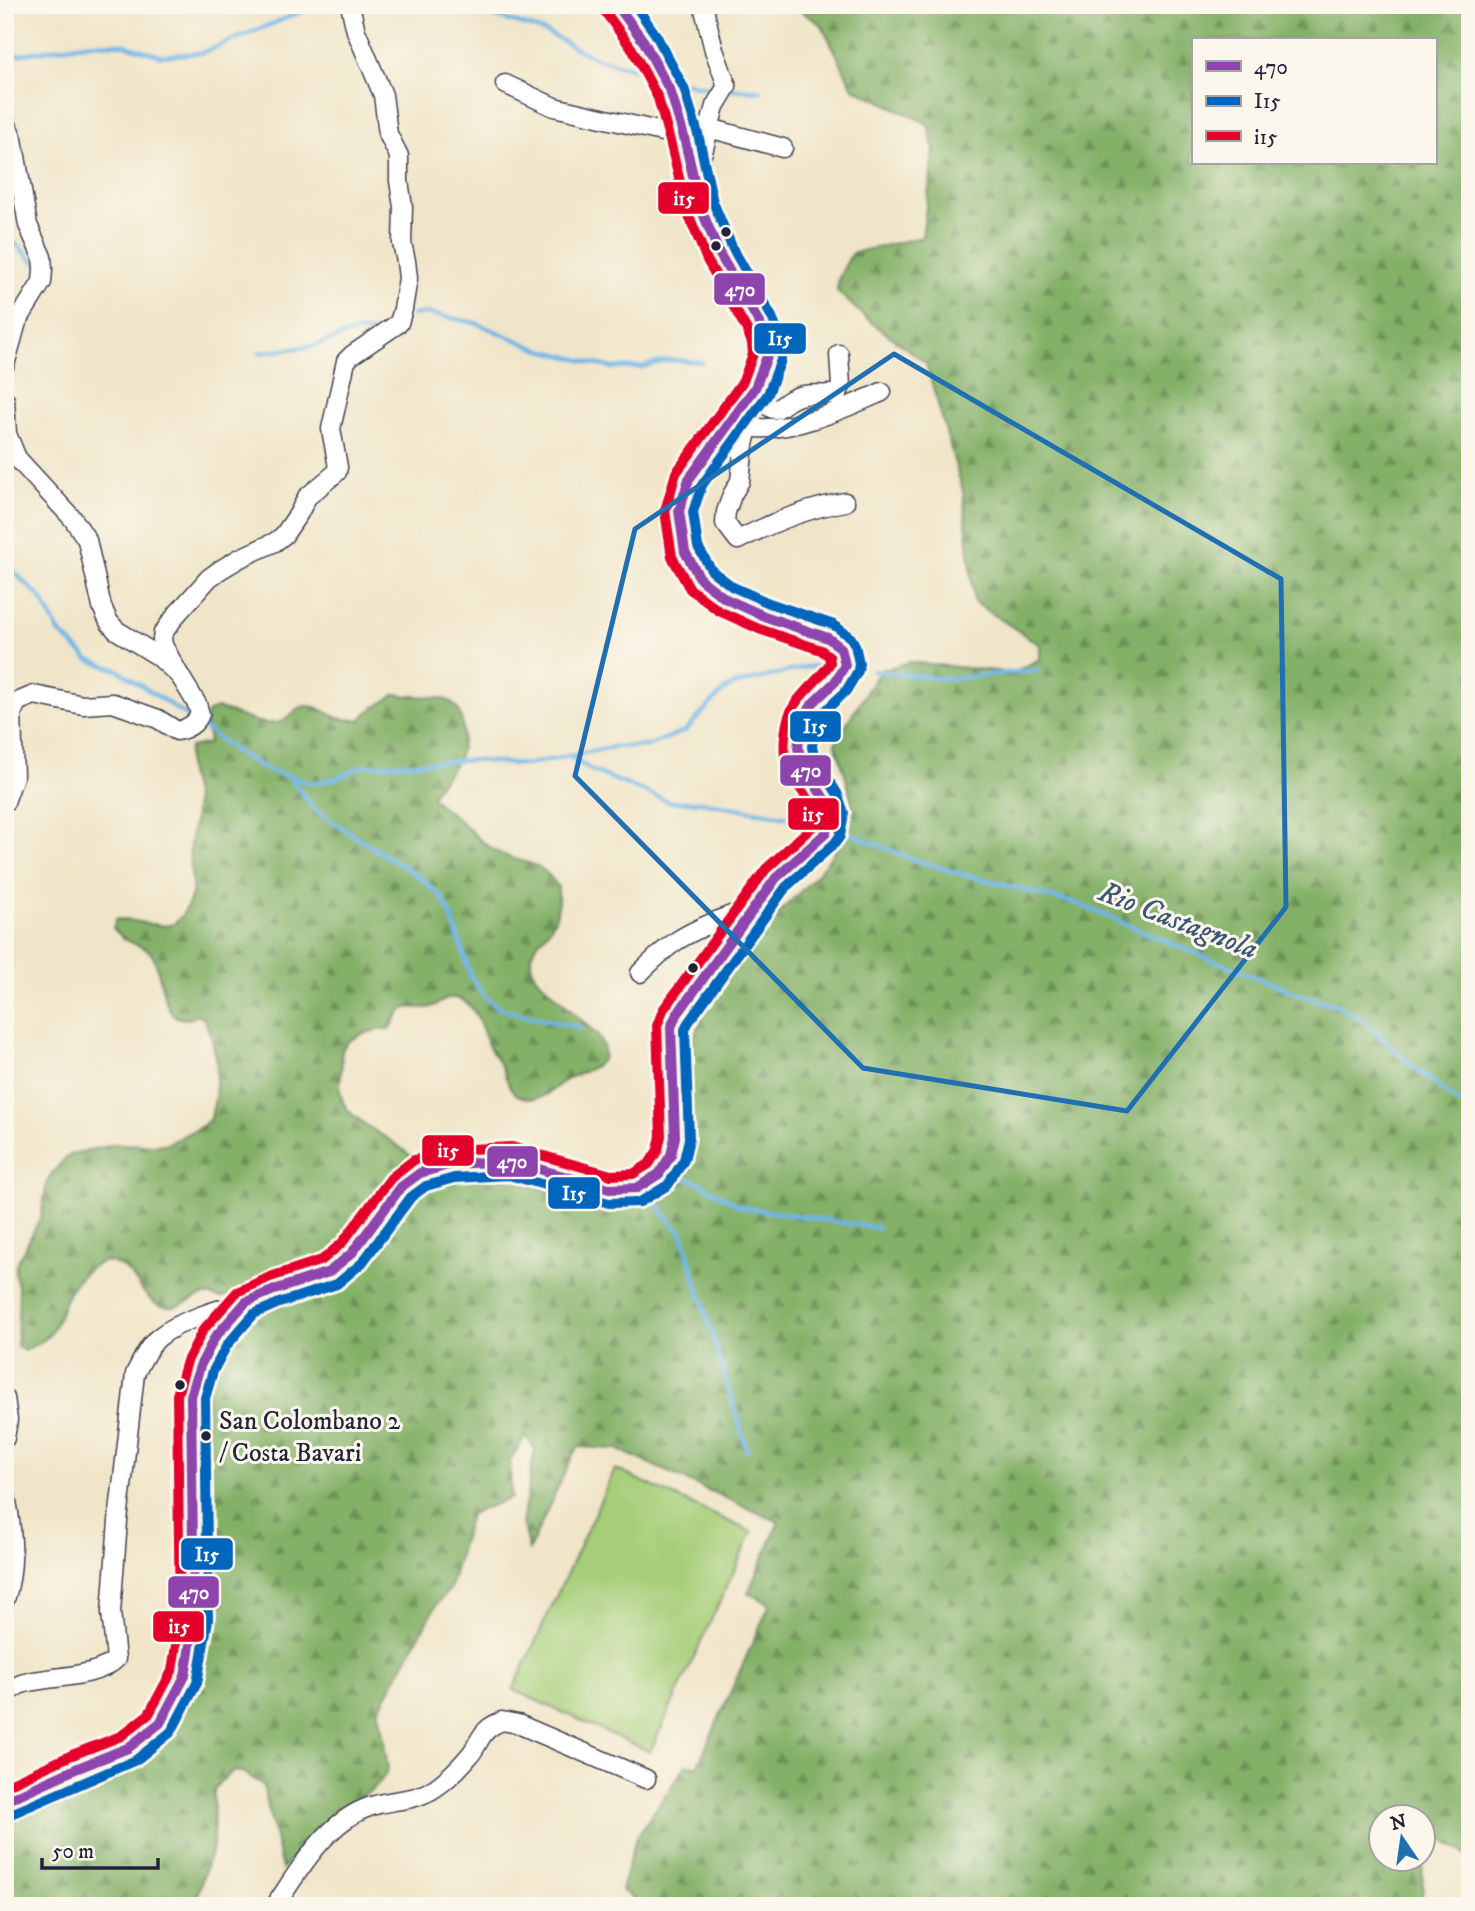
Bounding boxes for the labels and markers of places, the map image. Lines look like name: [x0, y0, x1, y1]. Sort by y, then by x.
unlabelled marker: [719, 225, 733, 239]
unlabelled marker: [709, 239, 723, 253]
unlabelled marker: [686, 961, 700, 975]
unlabelled marker: [173, 1378, 187, 1392]
place label: San Colombano 2 / Costa Bavari: [219, 1405, 400, 1470]
marker: San Colombano 2 / Costa Bavari: [199, 1429, 213, 1443]

